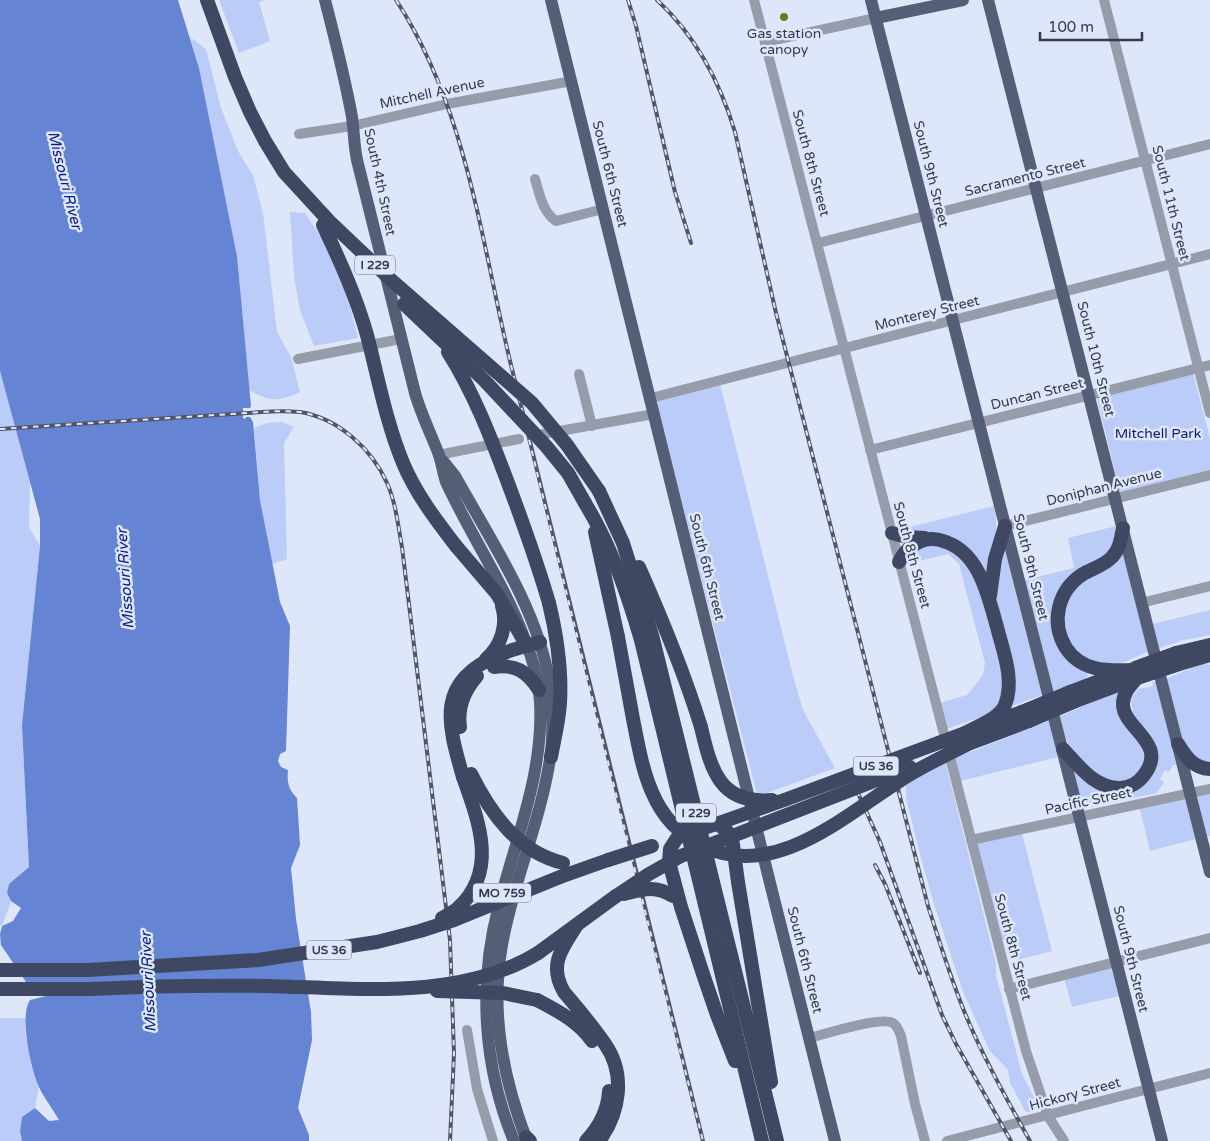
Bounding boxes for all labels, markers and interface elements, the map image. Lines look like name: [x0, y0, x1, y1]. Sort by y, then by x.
scale bar: [1040, 10, 1142, 42]
marker: Gas station canopy: [778, 11, 790, 23]
text: 100 m: [1048, 18, 1094, 36]
place label: Gas station canopy: [747, 25, 821, 58]
street label: Mitchell Avenue: [378, 74, 486, 112]
street label: South 8th Street: [789, 108, 834, 219]
street label: South 6th Street: [589, 119, 632, 230]
street label: South 9th Street: [910, 119, 953, 230]
street label: South 4th Street: [360, 127, 400, 238]
water label: Missouri River: [44, 129, 86, 233]
street label: South 11th Street: [1148, 144, 1194, 263]
street label: Sacramento Street: [963, 154, 1088, 200]
road number: I 229: [355, 256, 395, 274]
street label: Monterey Street: [873, 292, 982, 334]
street label: South 10th Street: [1073, 300, 1119, 419]
street label: Duncan Street: [989, 374, 1086, 414]
park label: Mitchell Park: [1115, 425, 1202, 442]
street label: Doniphan Avenue: [1045, 464, 1164, 510]
street label: South 8th Street: [890, 500, 935, 611]
street label: South 6th Street: [686, 512, 729, 623]
street label: South 9th Street: [1010, 512, 1053, 623]
water label: Missouri River: [112, 526, 137, 630]
road number: US 36: [854, 756, 898, 776]
street label: Pacific Street: [1043, 783, 1133, 818]
road number: I 229: [676, 804, 716, 822]
road number: MO 759: [473, 884, 531, 902]
street label: South 8th Street: [991, 892, 1036, 1003]
street label: South 9th Street: [1110, 904, 1153, 1015]
street label: South 6th Street: [784, 905, 827, 1016]
water label: Missouri River: [136, 929, 160, 1033]
road number: US 36: [306, 940, 352, 960]
street label: Hickory Street: [1027, 1073, 1123, 1114]

